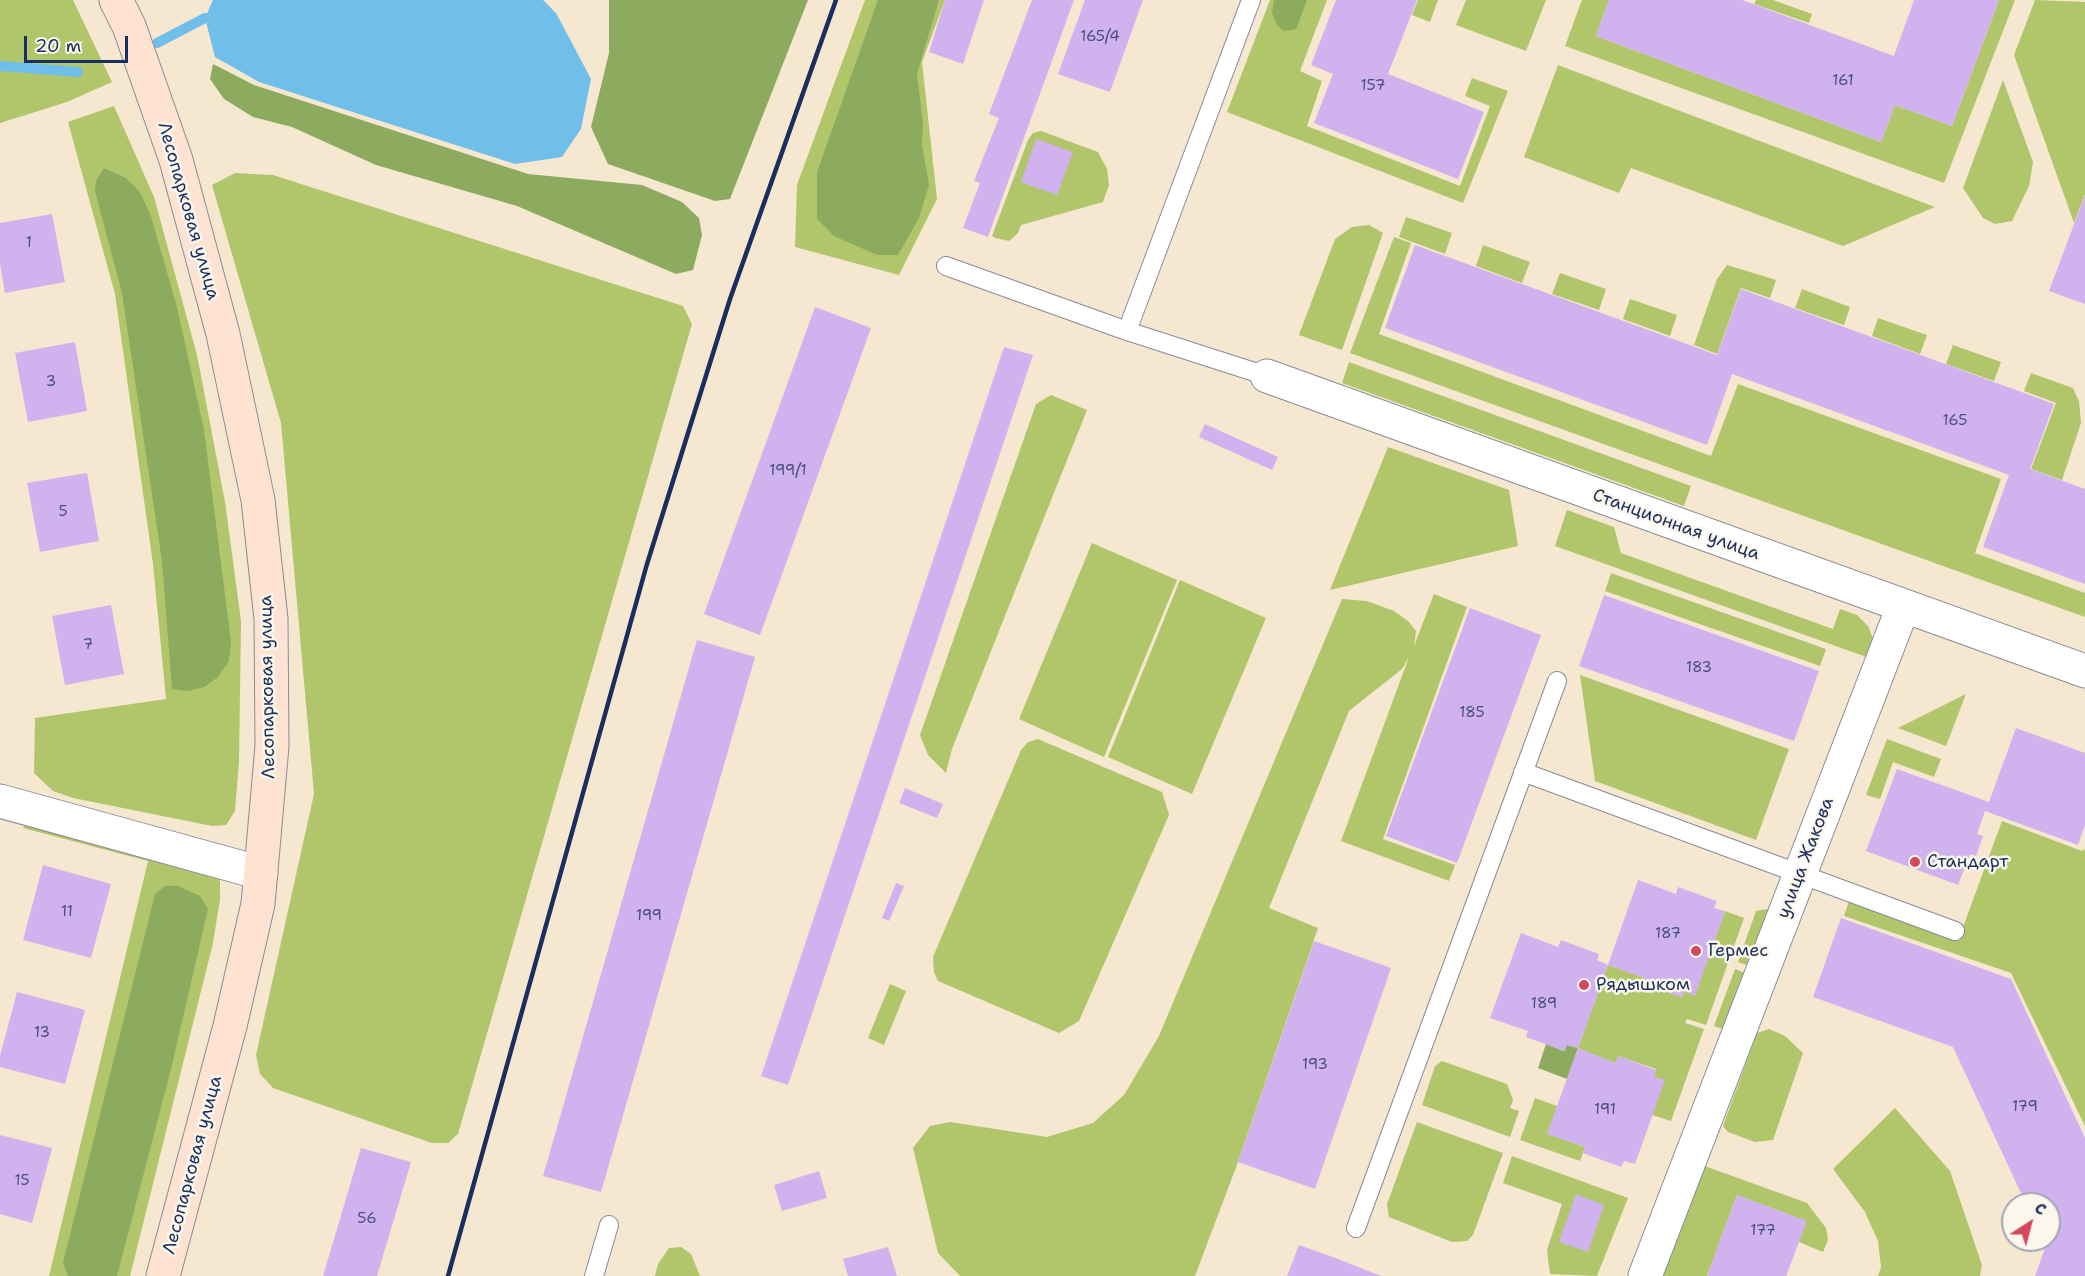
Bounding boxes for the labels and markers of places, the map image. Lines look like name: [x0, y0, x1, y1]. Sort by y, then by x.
place label: Стандарт: [1927, 851, 2008, 873]
marker: Стандарт: [1908, 855, 1922, 869]
place label: Гермес: [1708, 940, 1768, 962]
marker: Гермес: [1689, 944, 1703, 958]
place label: Рядышком: [1596, 974, 1690, 996]
marker: Рядышком: [1577, 978, 1591, 992]

